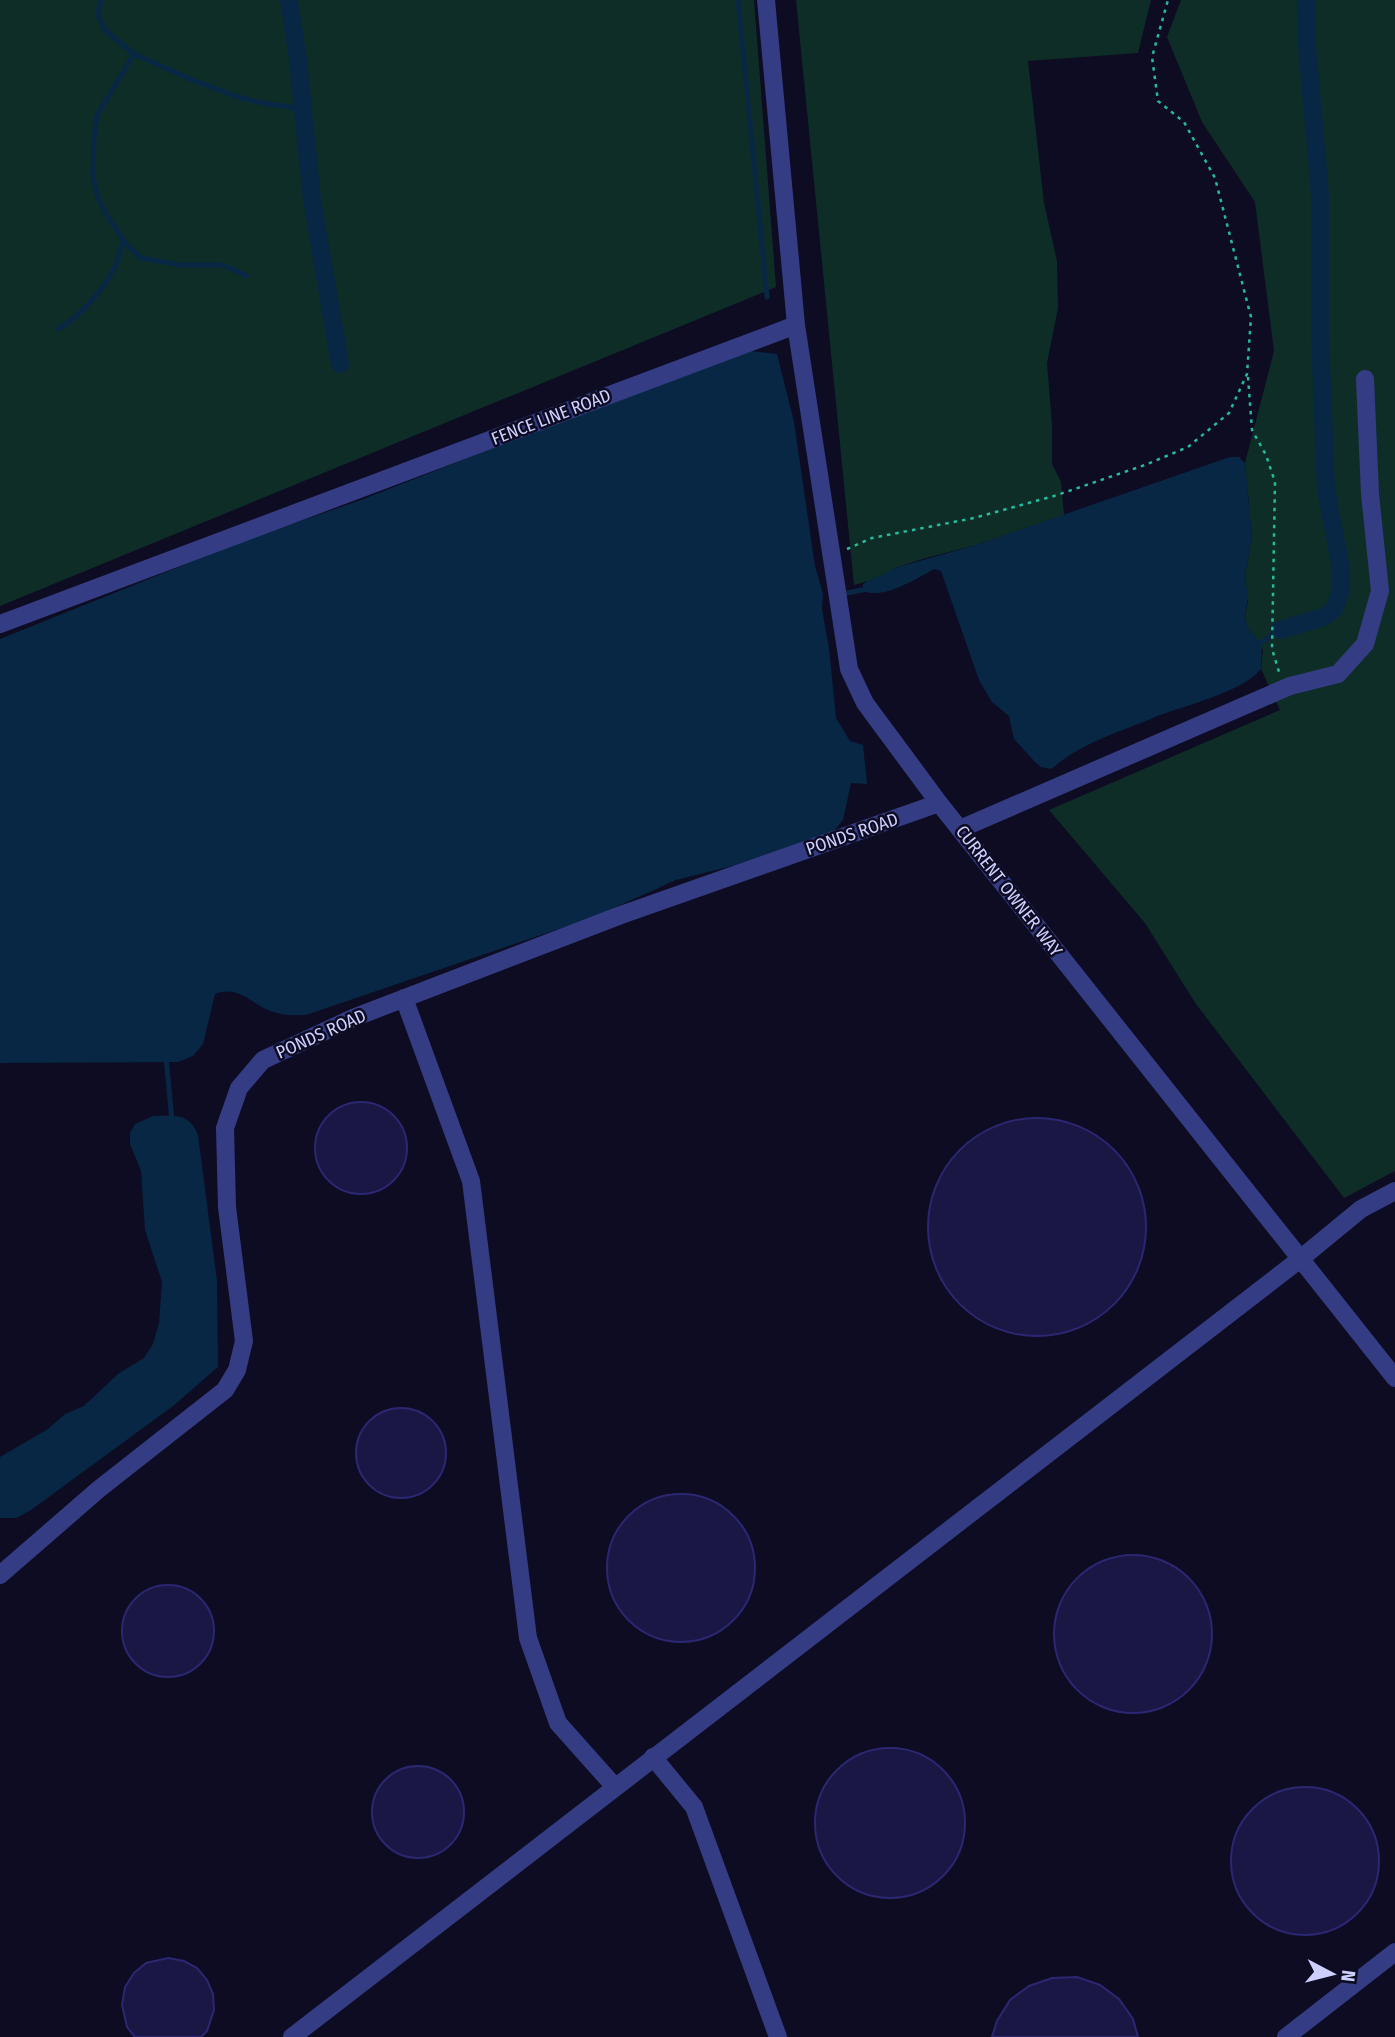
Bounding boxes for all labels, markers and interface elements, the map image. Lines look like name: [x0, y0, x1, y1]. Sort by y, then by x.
street label: FENCE LINE ROAD: [488, 384, 614, 450]
street label: PONDS ROAD: [803, 808, 901, 860]
street label: CURRENT OWNER WAY: [951, 821, 1067, 961]
street label: PONDS ROAD: [273, 1004, 369, 1064]
north arrow: [1297, 1939, 1367, 2009]
text: N: [1336, 1969, 1360, 1983]

